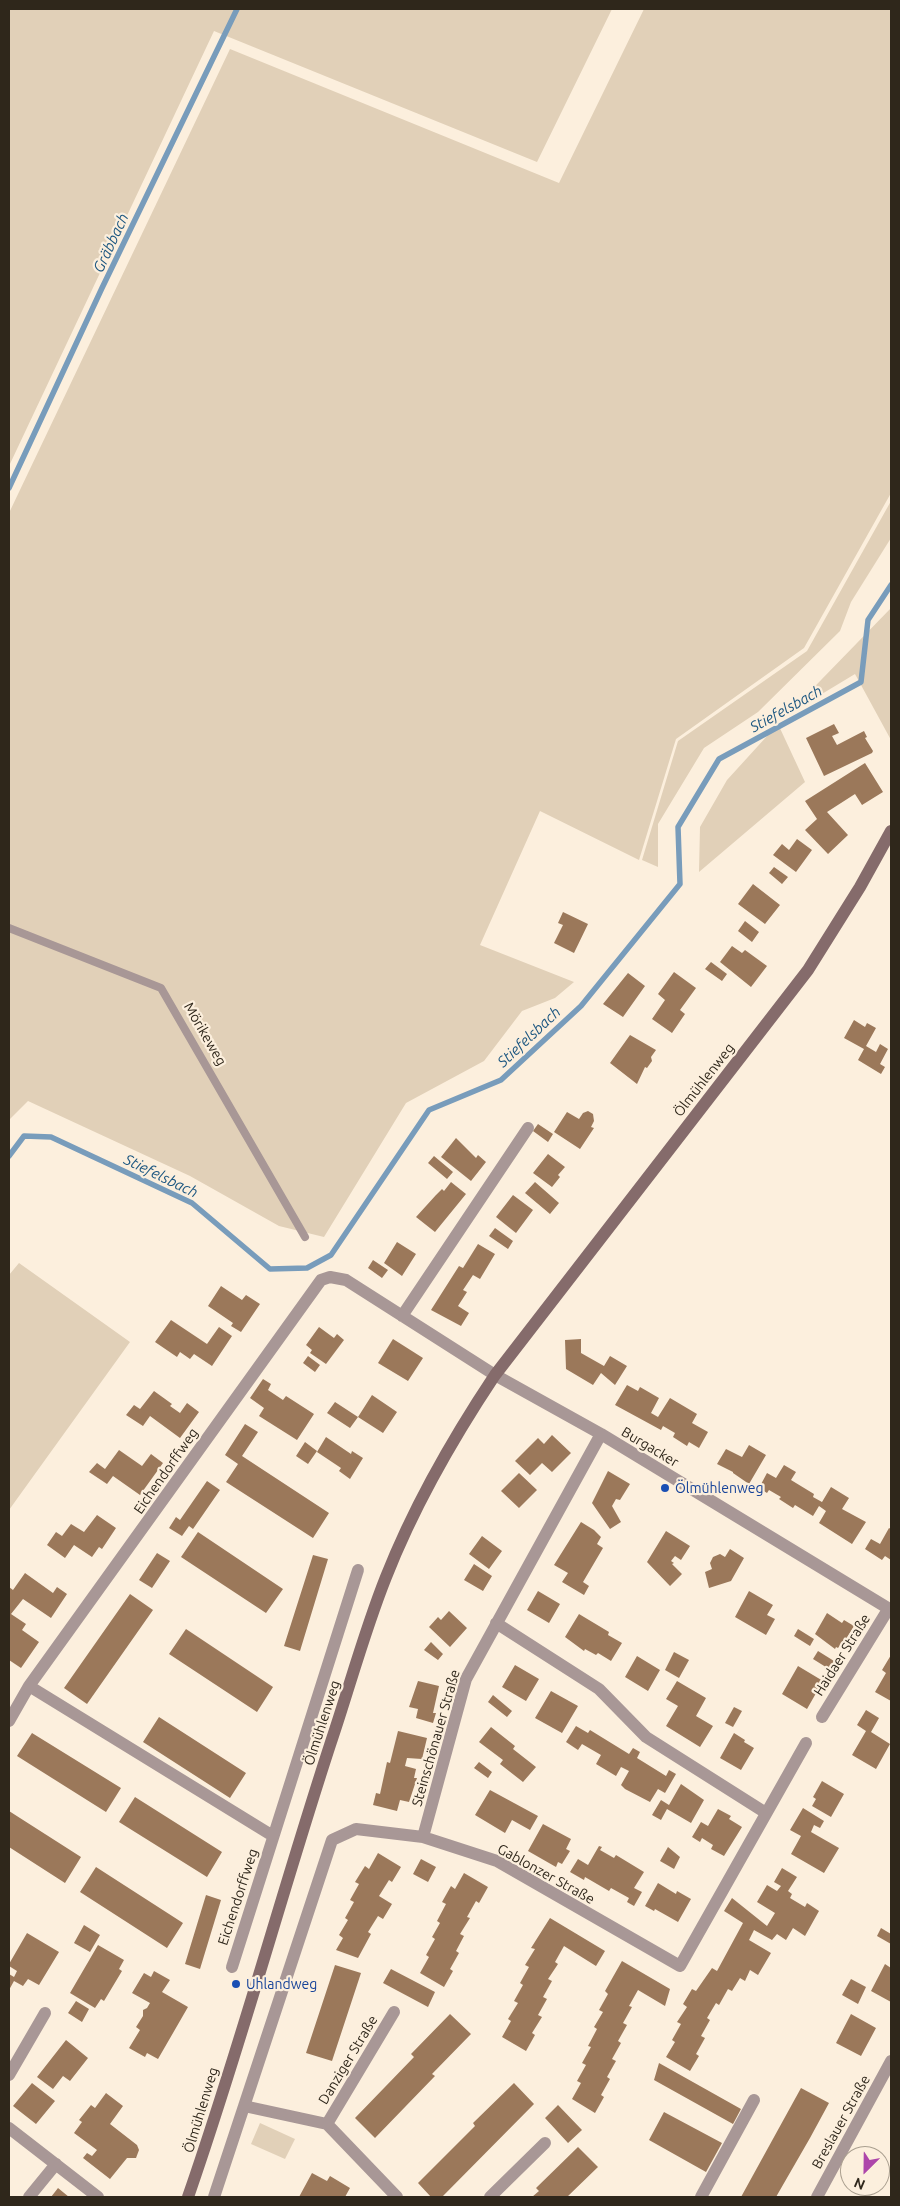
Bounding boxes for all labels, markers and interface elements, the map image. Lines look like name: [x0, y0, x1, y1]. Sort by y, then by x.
water label: Gräbbach: [89, 210, 133, 276]
water label: Stiefelsbach: [747, 682, 825, 736]
street label: Mörikeweg: [180, 999, 230, 1069]
water label: Stiefelsbach: [494, 1003, 564, 1071]
street label: Ölmühlenweg: [670, 1040, 738, 1120]
water label: Stiefelsbach: [121, 1150, 201, 1202]
street label: Burgacker: [618, 1423, 682, 1471]
street label: Eichendorffweg: [130, 1425, 202, 1517]
place label: Ölmühlenweg: [675, 1480, 764, 1496]
marker: Ölmühlenweg: [659, 1482, 671, 1494]
street label: Haidaer Straße: [810, 1611, 874, 1699]
street label: Steinschönauer Straße: [408, 1668, 464, 1808]
street label: Ölmühlenweg: [300, 1678, 344, 1768]
street label: Gablonzer Straße: [494, 1840, 598, 1908]
street label: Eichendorffweg: [214, 1847, 262, 1947]
place label: Uhlandweg: [246, 1976, 317, 1992]
marker: Uhlandweg: [230, 1978, 242, 1990]
street label: Danziger Straße: [315, 2013, 381, 2107]
street label: Ölmühlenweg: [180, 2065, 222, 2155]
street label: Breslauer Straße: [808, 2072, 874, 2172]
north arrow: [840, 2146, 890, 2196]
text: N: [852, 2174, 867, 2193]

